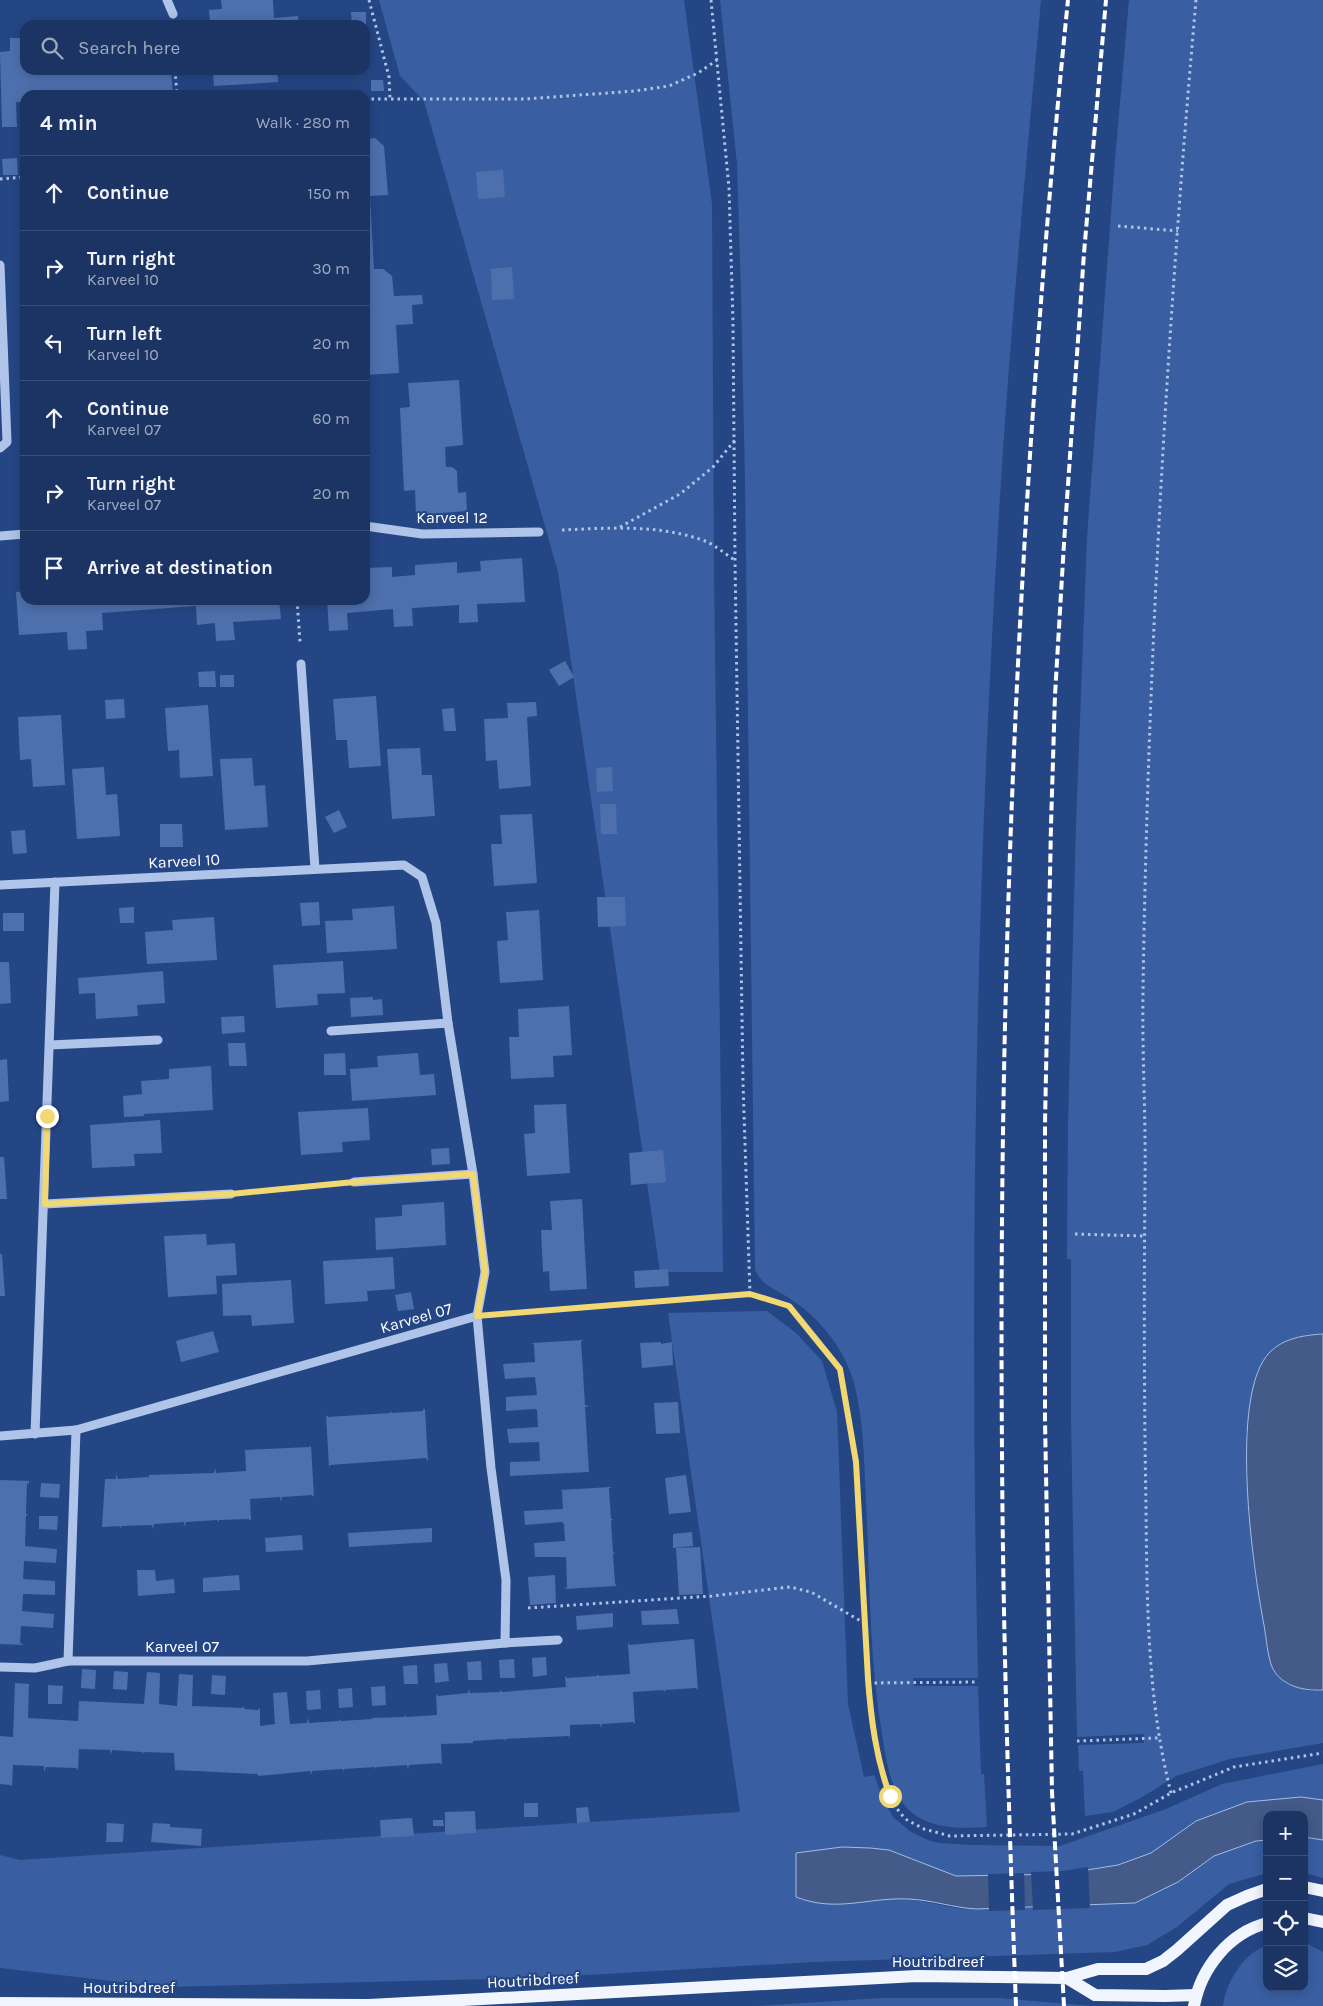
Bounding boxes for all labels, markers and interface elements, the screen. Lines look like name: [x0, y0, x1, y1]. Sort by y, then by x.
search box: [20, 20, 370, 75]
icon: search: [38, 34, 66, 62]
text: Search here: [78, 37, 180, 59]
text: 4 min: [40, 111, 98, 135]
text: Walk · 280 m: [256, 113, 350, 132]
icon: ahead: [40, 179, 68, 207]
text: Continue: [87, 182, 169, 204]
text: 150 m: [307, 184, 350, 203]
text: Turn right: [87, 248, 176, 270]
icon: right: [40, 254, 68, 282]
text: 30 m: [312, 259, 350, 278]
text: Karveel 10: [87, 270, 159, 289]
text: Turn left: [87, 323, 162, 345]
icon: left: [40, 329, 68, 357]
text: 20 m: [312, 334, 350, 353]
text: Karveel 10: [87, 345, 159, 364]
text: Continue: [87, 398, 169, 420]
icon: ahead: [40, 404, 68, 432]
text: 60 m: [313, 409, 350, 428]
text: Karveel 07: [87, 420, 161, 439]
text: Turn right: [87, 473, 176, 495]
icon: right: [40, 479, 68, 507]
text: 20 m: [312, 484, 350, 503]
text: Karveel 07: [87, 495, 161, 514]
street label: Karveel 12: [416, 508, 488, 527]
icon: arrive: [40, 554, 68, 582]
text: Arrive at destination: [87, 557, 273, 579]
street label: Karveel 10: [148, 850, 220, 872]
route end: [36, 1105, 59, 1128]
street label: Karveel 07: [378, 1299, 455, 1337]
street label: Karveel 07: [145, 1637, 220, 1656]
route start: [879, 1785, 902, 1808]
map controls: [1263, 1811, 1308, 1991]
button: +: [1263, 1811, 1308, 1856]
button: −: [1263, 1856, 1308, 1901]
button: locate: [1263, 1901, 1308, 1946]
button: layers: [1263, 1946, 1308, 1991]
street label: Houtribdreef: [892, 1952, 985, 1971]
street label: Houtribdreef: [486, 1968, 580, 1992]
street label: Houtribdreef: [83, 1978, 176, 1997]

